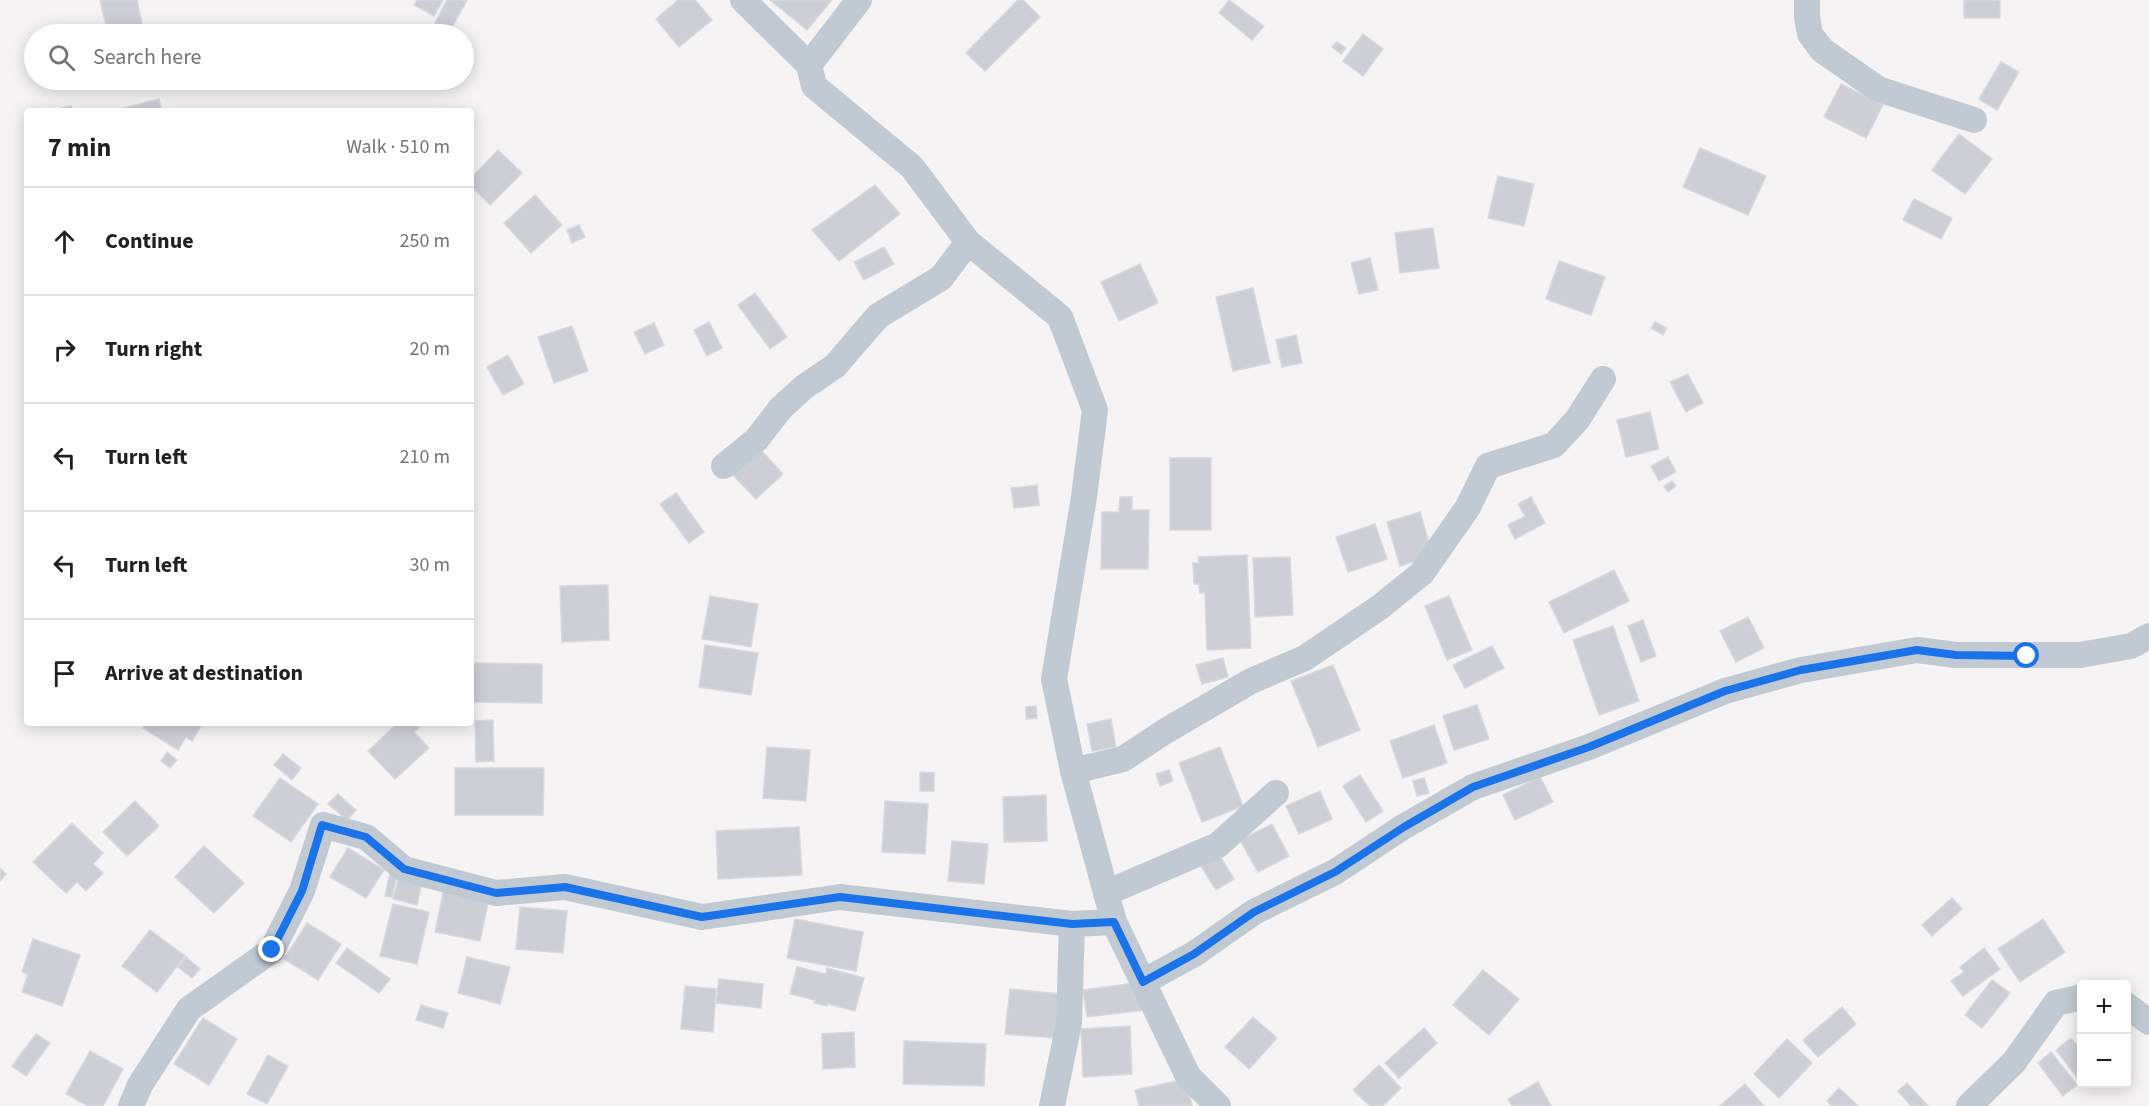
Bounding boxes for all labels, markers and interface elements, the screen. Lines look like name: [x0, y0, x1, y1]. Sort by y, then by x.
search box: [24, 24, 474, 90]
icon: search: [45, 41, 78, 74]
text: Search here: [93, 41, 201, 73]
text: 7 min: [48, 129, 111, 166]
text: Walk · 510 m: [346, 133, 450, 161]
icon: ahead: [48, 225, 81, 258]
text: Continue: [105, 225, 194, 257]
text: 250 m: [400, 227, 450, 255]
icon: right: [48, 333, 81, 366]
text: Turn right: [105, 333, 202, 365]
text: 20 m: [410, 335, 450, 363]
icon: left: [48, 441, 81, 474]
text: Turn left: [105, 441, 187, 473]
text: 210 m: [400, 443, 450, 471]
icon: left: [48, 549, 81, 582]
text: Turn left: [105, 549, 187, 581]
text: 30 m: [410, 551, 450, 579]
route start: [2013, 642, 2039, 668]
icon: arrive: [48, 657, 81, 690]
text: Arrive at destination: [105, 657, 303, 689]
route end: [258, 936, 284, 962]
map controls: [2077, 980, 2131, 1088]
button: +: [2077, 980, 2131, 1034]
button: −: [2077, 1034, 2131, 1088]

